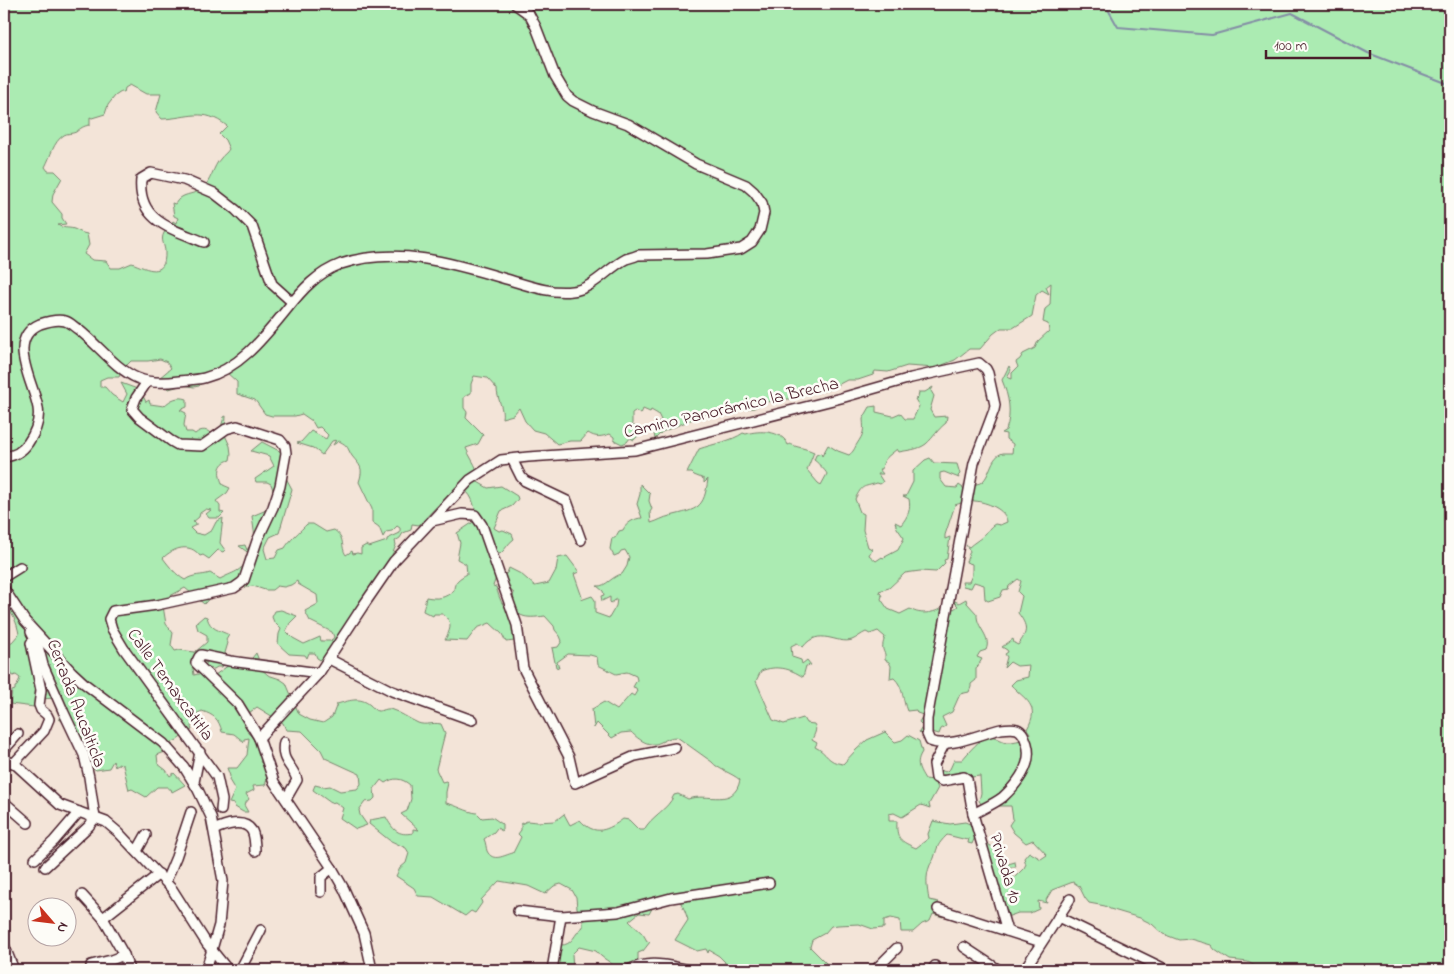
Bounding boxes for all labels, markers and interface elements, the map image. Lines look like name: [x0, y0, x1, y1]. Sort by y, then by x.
scale bar: [1266, 28, 1370, 60]
text: 100 m: [1274, 35, 1307, 57]
street label: Camino Panorámico la Brecha: [621, 372, 841, 446]
street label: Calle Temaxcatitla: [120, 623, 219, 747]
street label: Cerrada Aucalticla: [39, 636, 112, 772]
street label: Privada 10: [981, 830, 1027, 907]
north arrow: [28, 896, 78, 946]
text: N: [51, 918, 74, 937]

